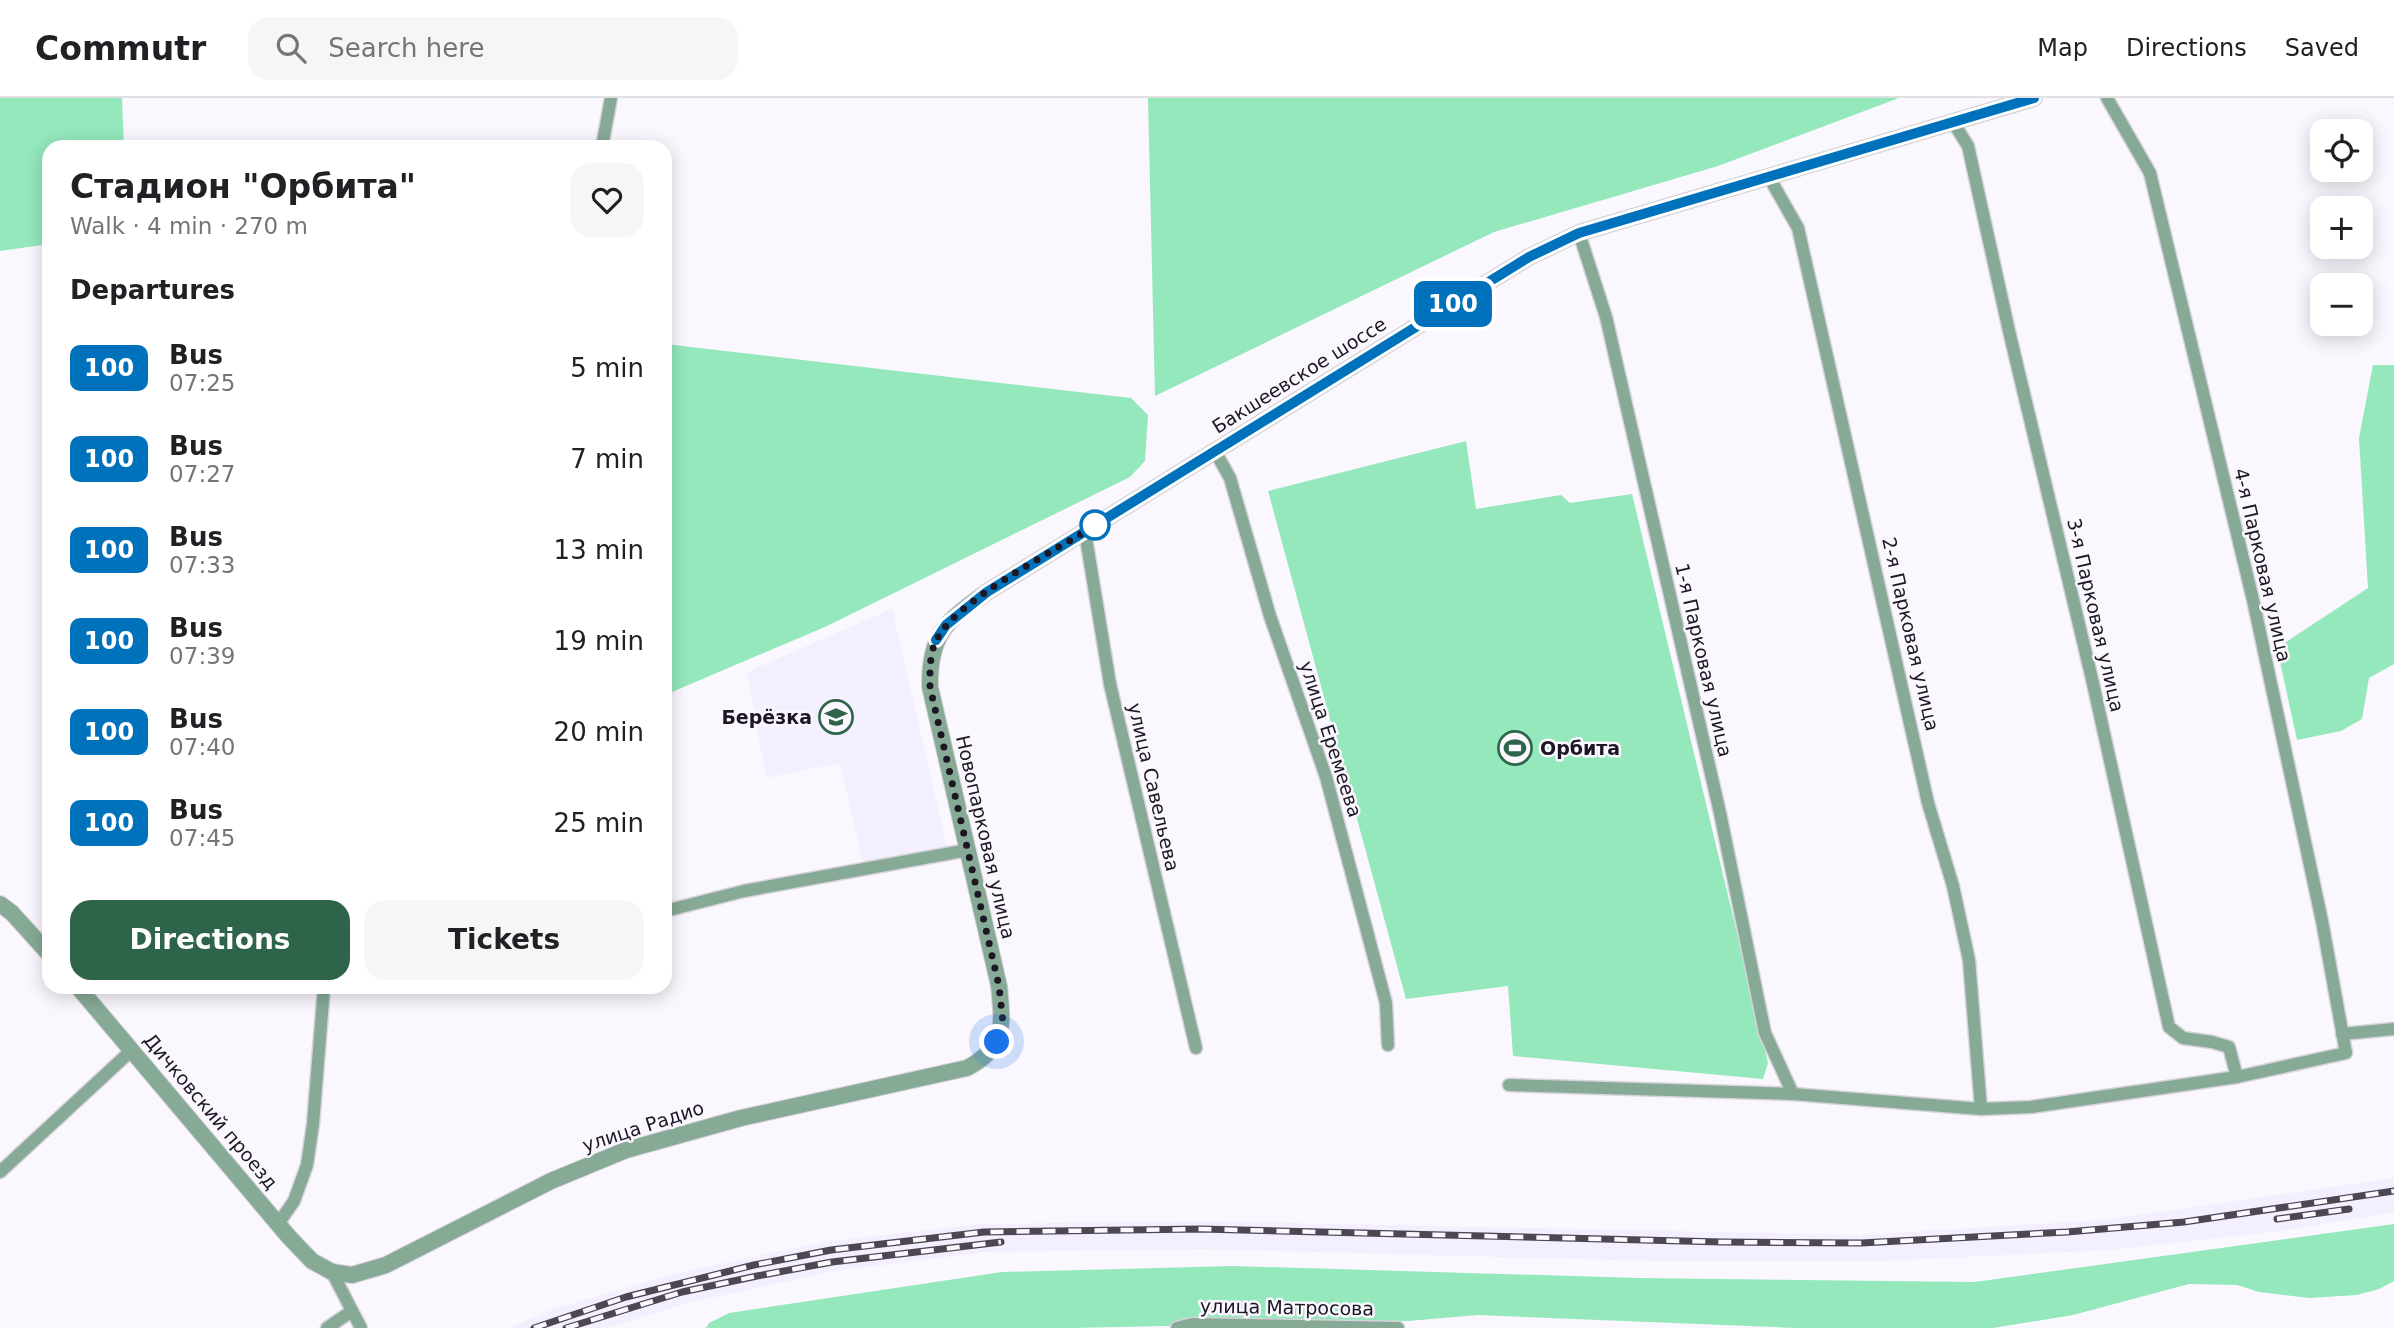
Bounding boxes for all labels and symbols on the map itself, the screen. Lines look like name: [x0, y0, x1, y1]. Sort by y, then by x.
line badge: 100: [1413, 281, 1493, 327]
street label: Бакшеевское шоссе: [1208, 312, 1390, 438]
street label: 4-я Парковая улица: [2230, 466, 2296, 664]
unlabelled marker: [1080, 510, 1110, 540]
street label: 3-я Парковая улица: [2063, 516, 2129, 714]
street label: 2-я Парковая улица: [1878, 535, 1944, 733]
street label: 1-я Парковая улица: [1671, 561, 1737, 759]
street label: улица Еремеева: [1295, 658, 1367, 820]
school or university icon: Берёзка: [817, 698, 855, 736]
street label: улица Савельева: [1124, 701, 1184, 873]
place label: Берёзка: [721, 706, 812, 728]
sports icon: Орбита: [1496, 729, 1534, 767]
street label: Новопарковая улица: [952, 733, 1020, 941]
place label: Орбита: [1540, 737, 1620, 759]
your location: [979, 1024, 1014, 1059]
street label: Дичковский проезд: [139, 1029, 283, 1193]
street label: улица Радио: [579, 1096, 707, 1156]
street label: улица Матросова: [1200, 1294, 1374, 1320]

